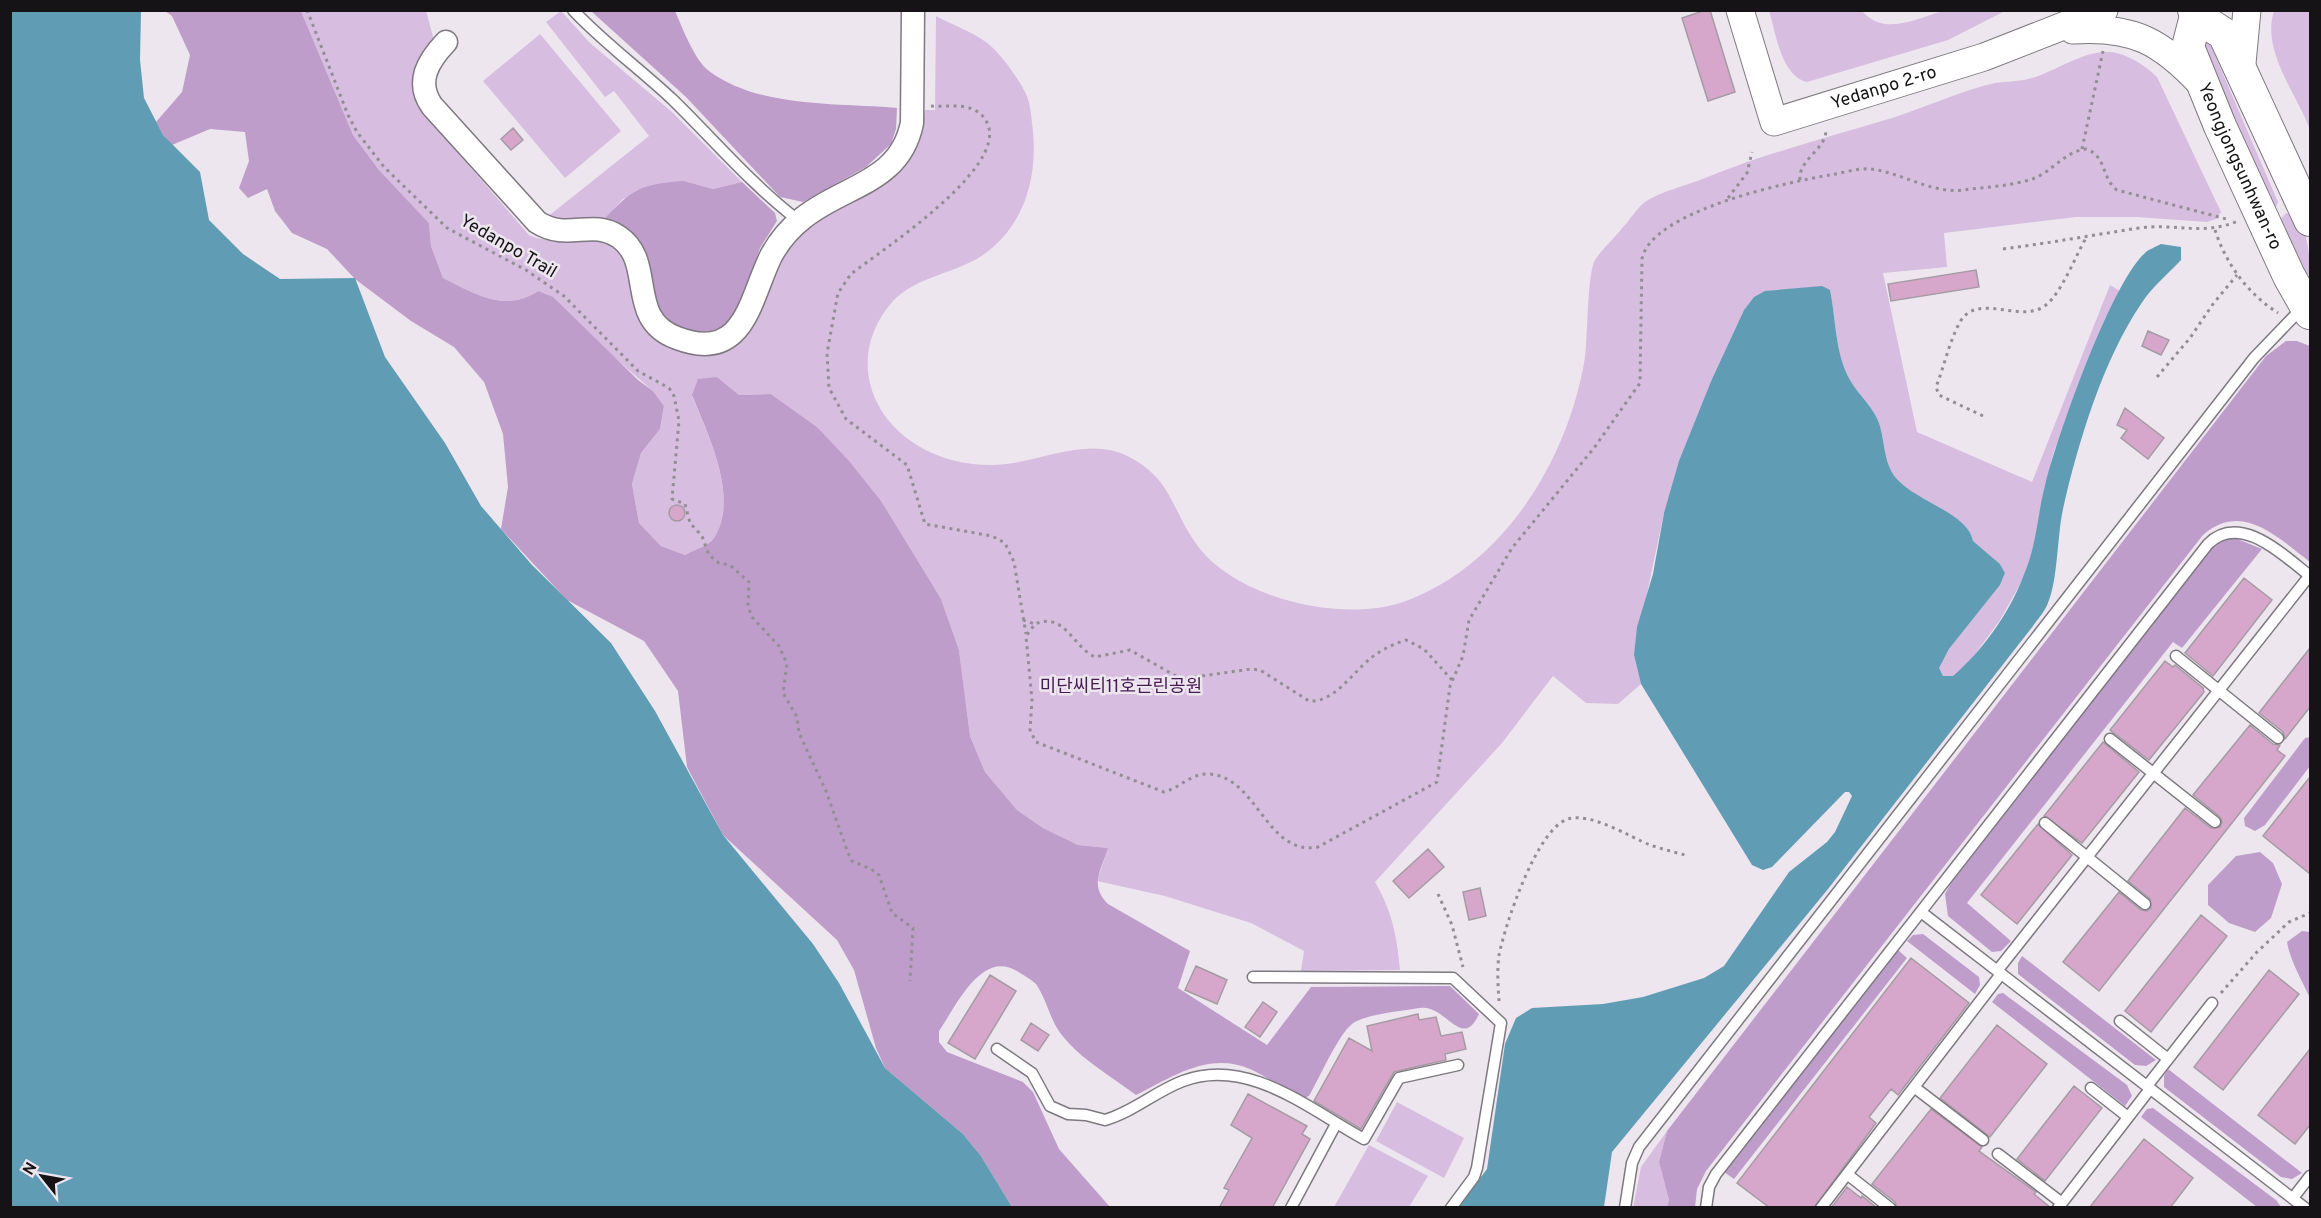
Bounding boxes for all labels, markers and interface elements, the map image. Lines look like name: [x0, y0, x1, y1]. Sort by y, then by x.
street label: Yedanpo 2-ro: [1828, 61, 1940, 115]
street label: Yeongjongsunhwan-ro: [2192, 79, 2287, 254]
street label: Yedanpo Trail: [455, 210, 561, 284]
park label: 미단씨티11호근린공원: [1040, 676, 1202, 699]
north arrow: [12, 1146, 72, 1206]
text: N: [19, 1159, 42, 1179]

